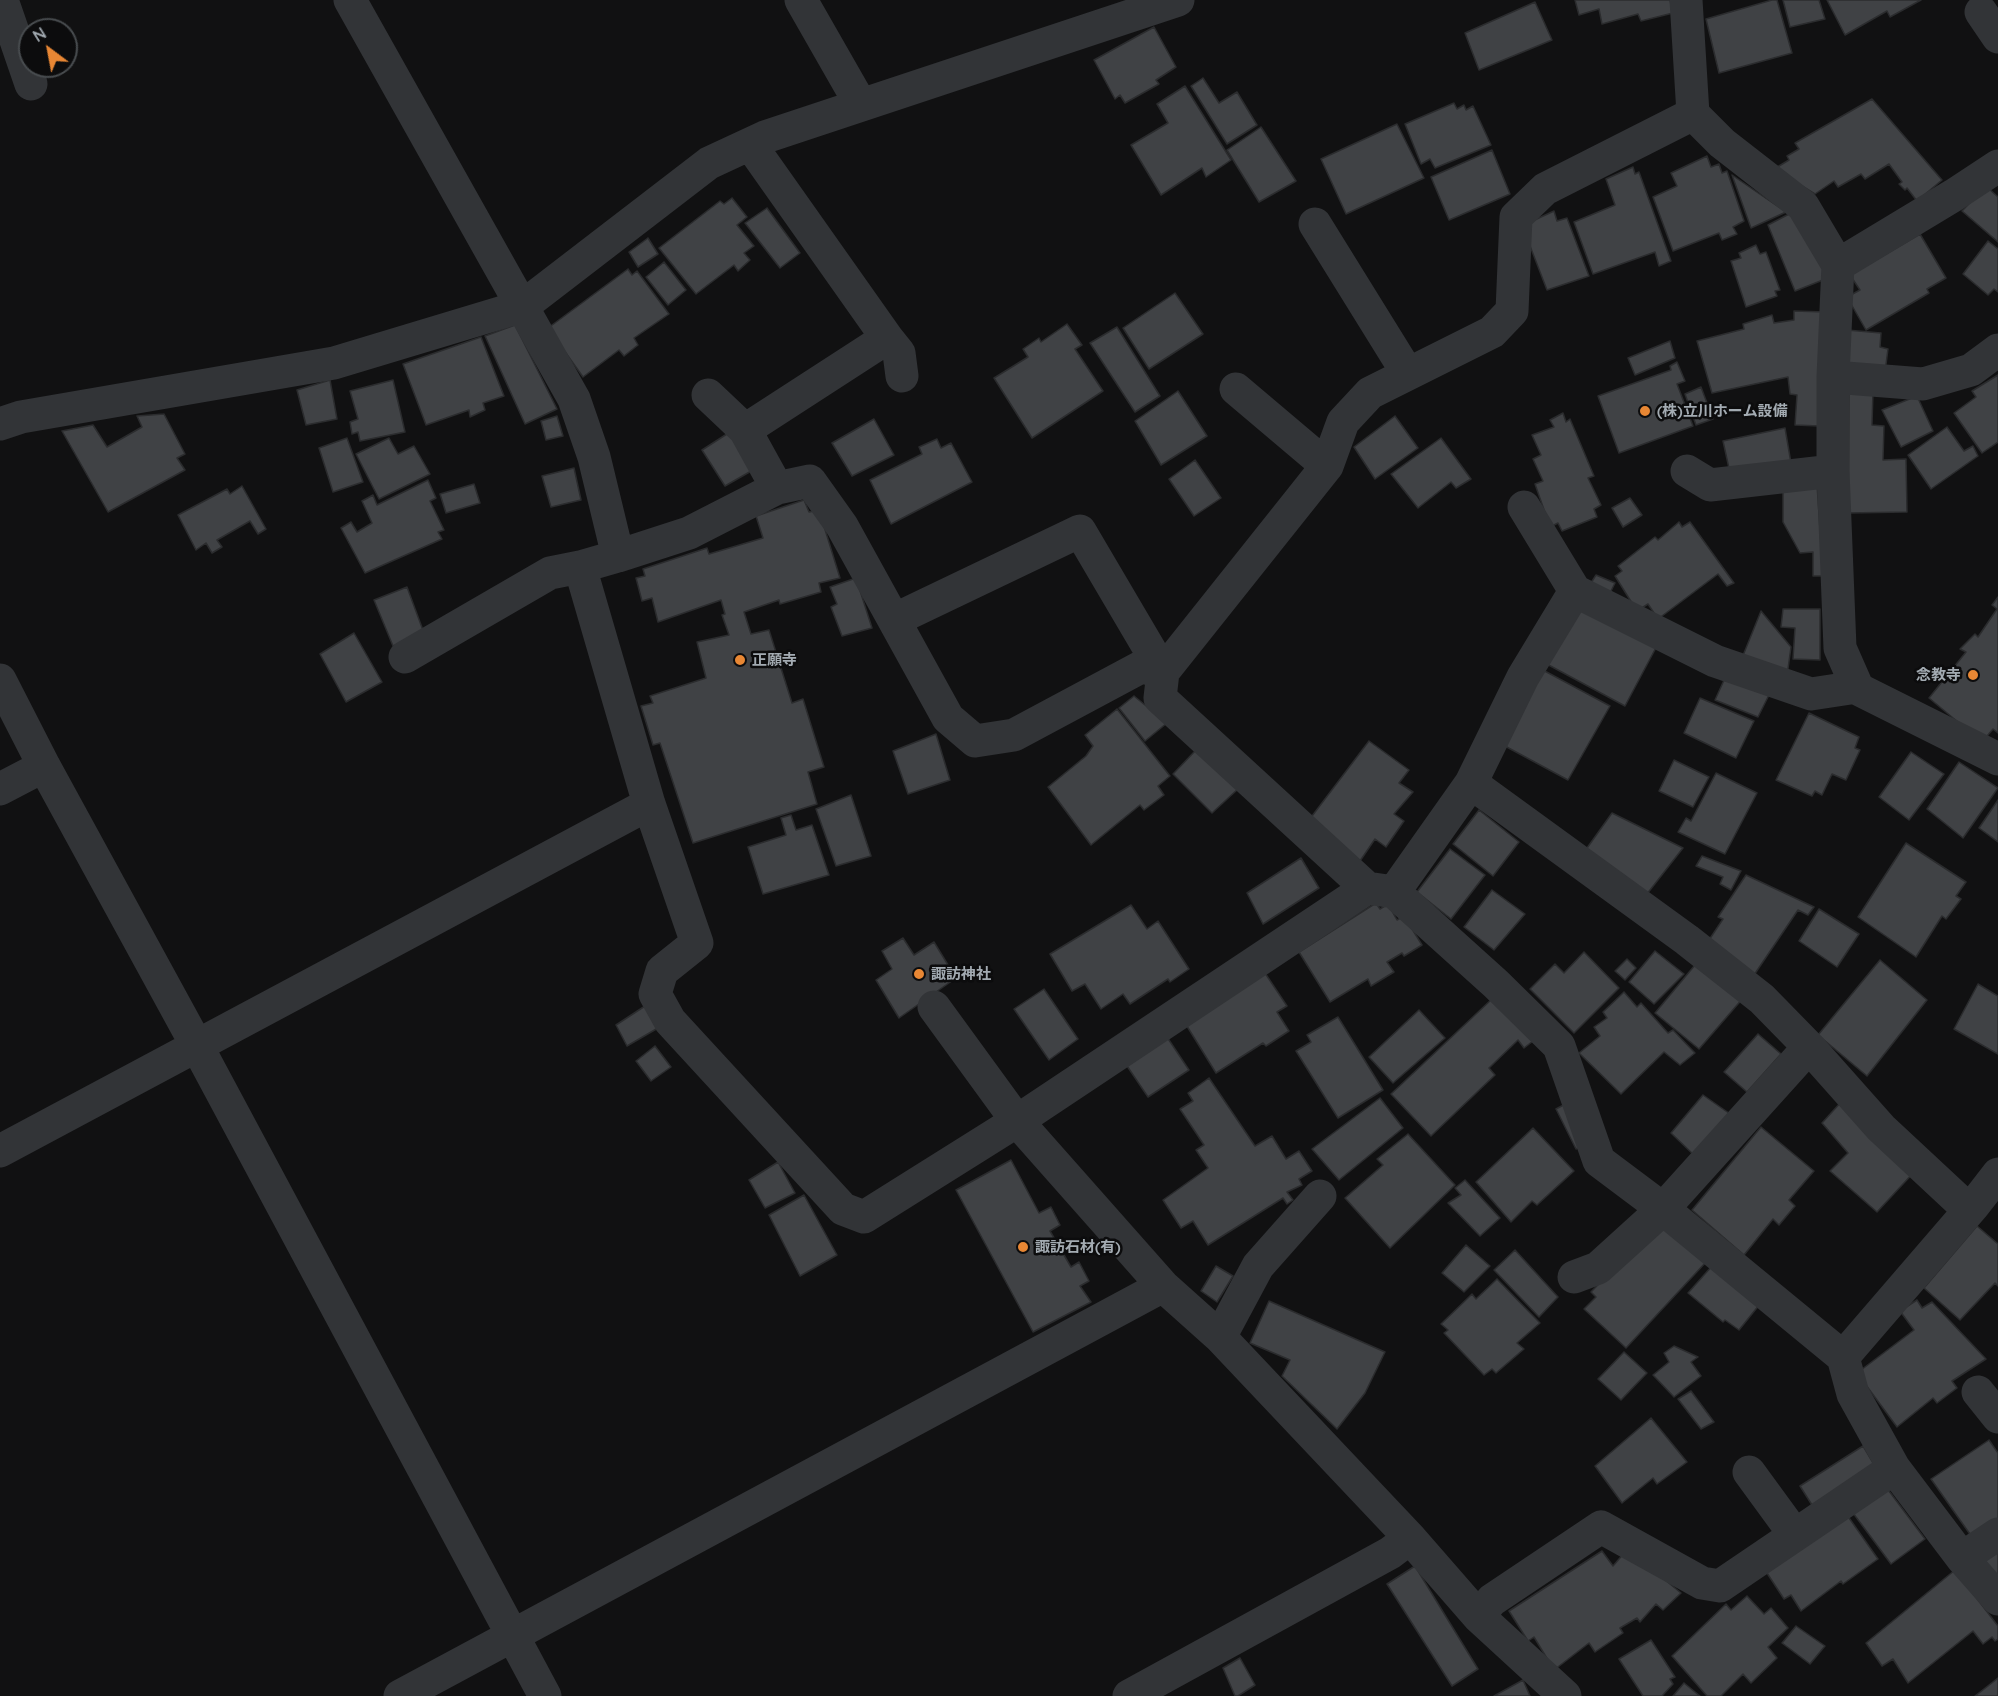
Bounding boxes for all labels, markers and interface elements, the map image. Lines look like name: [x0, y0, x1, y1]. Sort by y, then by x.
north arrow: [18, 18, 78, 78]
text: N: [29, 23, 50, 46]
place label: (株)立川ホーム設備: [1657, 402, 1788, 420]
marker: (株)立川ホーム設備: [1638, 404, 1652, 418]
place label: 正願寺: [752, 651, 797, 669]
marker: 正願寺: [733, 653, 747, 667]
place label: 念教寺: [1916, 666, 1961, 684]
marker: 念教寺: [1966, 668, 1980, 682]
place label: 諏訪神社: [931, 965, 991, 983]
marker: 諏訪神社: [912, 967, 926, 981]
place label: 諏訪石材(有): [1035, 1238, 1121, 1256]
marker: 諏訪石材(有): [1016, 1240, 1030, 1254]

